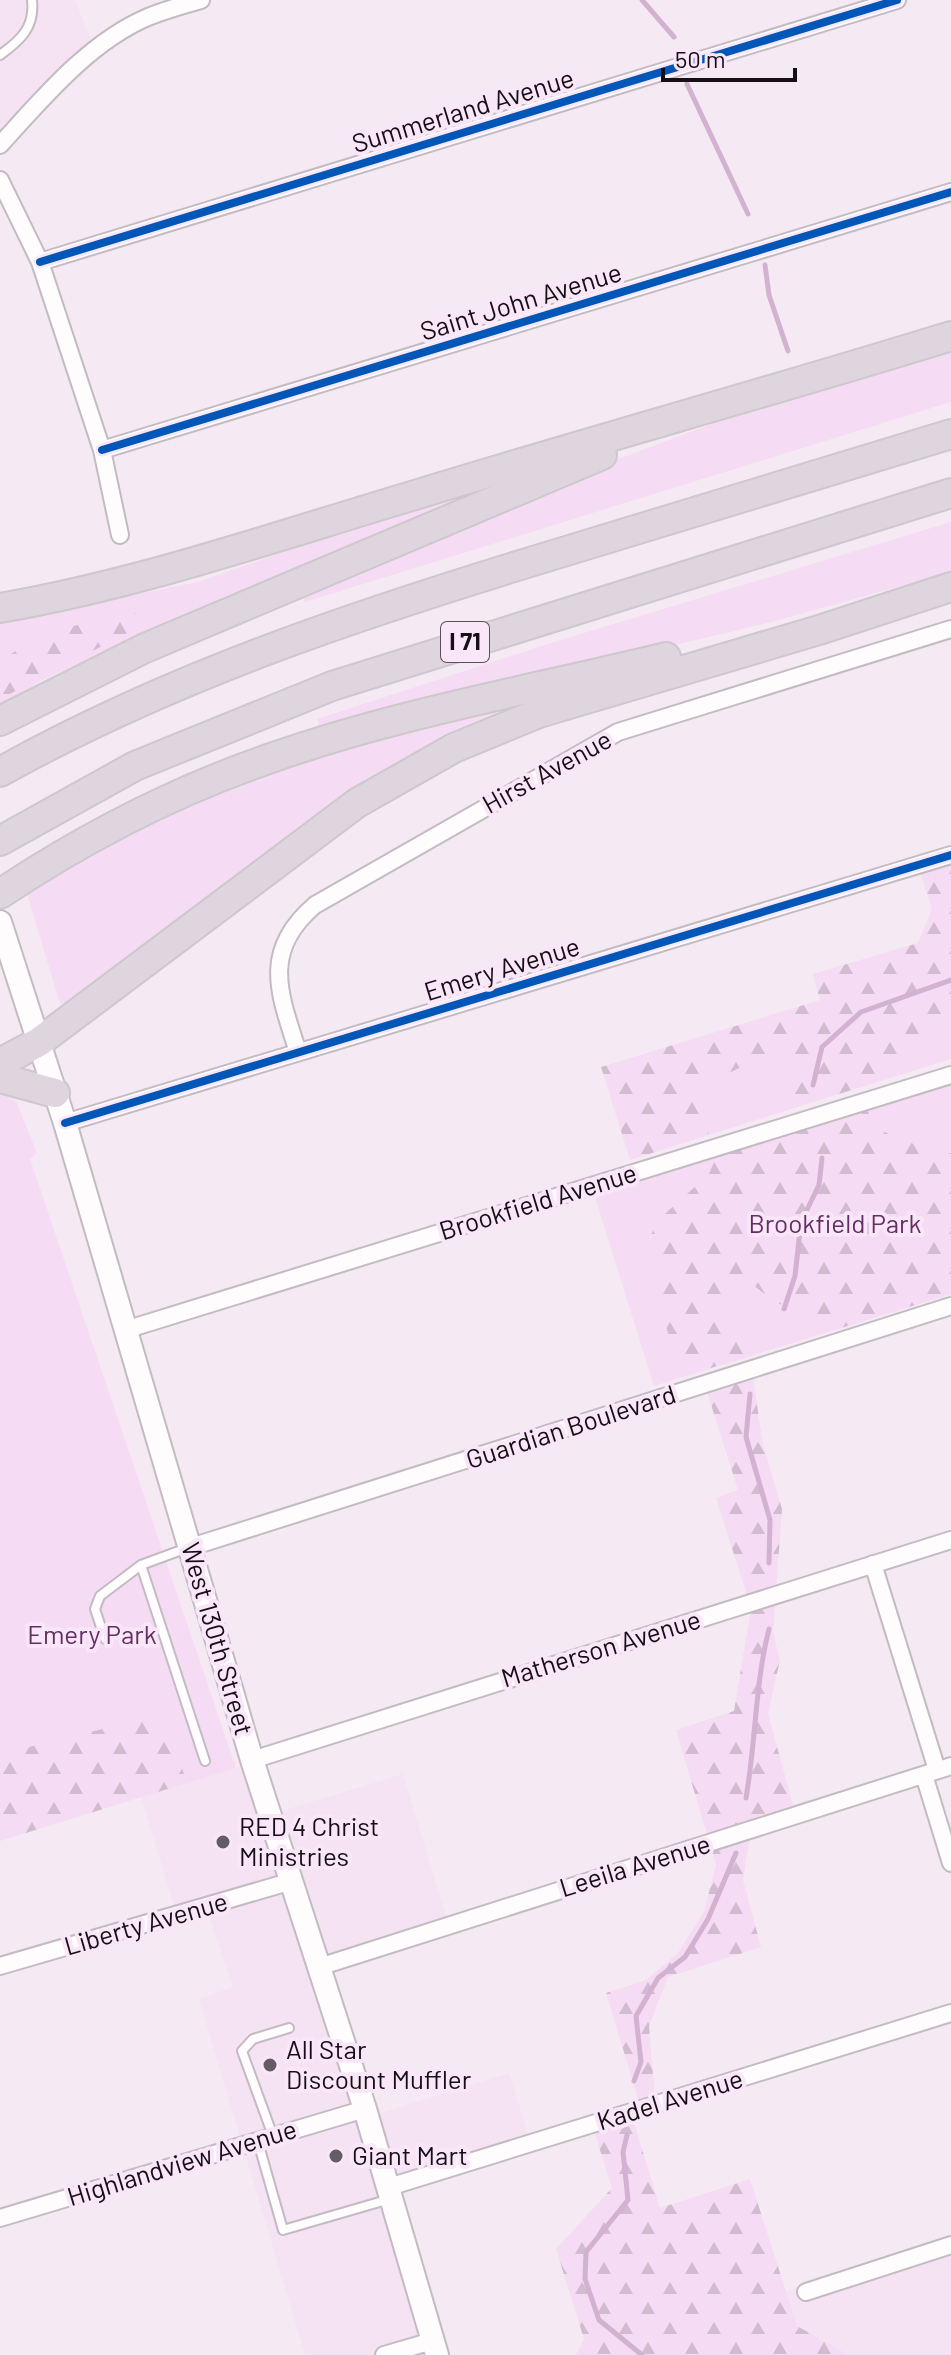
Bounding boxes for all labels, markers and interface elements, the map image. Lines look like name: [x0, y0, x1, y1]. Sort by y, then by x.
scale bar: [663, 32, 795, 82]
text: 50 m: [675, 44, 726, 73]
street label: Summerland Avenue: [348, 61, 577, 158]
street label: Saint John Avenue: [416, 255, 625, 346]
road number: I 71: [441, 622, 489, 662]
street label: Hirst Avenue: [476, 723, 616, 819]
street label: Emery Avenue: [420, 929, 583, 1006]
street label: Brookfield Avenue: [435, 1156, 640, 1245]
park label: Brookfield Park: [748, 1207, 922, 1238]
street label: Guardian Boulevard: [462, 1377, 679, 1474]
street label: West 130th Street: [176, 1539, 261, 1739]
street label: Matherson Avenue: [497, 1603, 704, 1693]
park label: Emery Park: [27, 1618, 157, 1649]
place label: RED 4 Christ Ministries: [239, 1810, 379, 1871]
street label: Leeila Avenue: [555, 1827, 714, 1902]
marker: RED 4 Christ Ministries: [214, 1833, 232, 1851]
street label: Liberty Avenue: [60, 1884, 231, 1961]
place label: All Star Discount Muffler: [286, 2033, 472, 2094]
marker: All Star Discount Muffler: [261, 2056, 279, 2074]
street label: Kadel Avenue: [593, 2062, 746, 2135]
street label: Highlandview Avenue: [63, 2112, 300, 2211]
place label: Giant Mart: [352, 2139, 468, 2170]
marker: Giant Mart: [327, 2147, 345, 2165]

